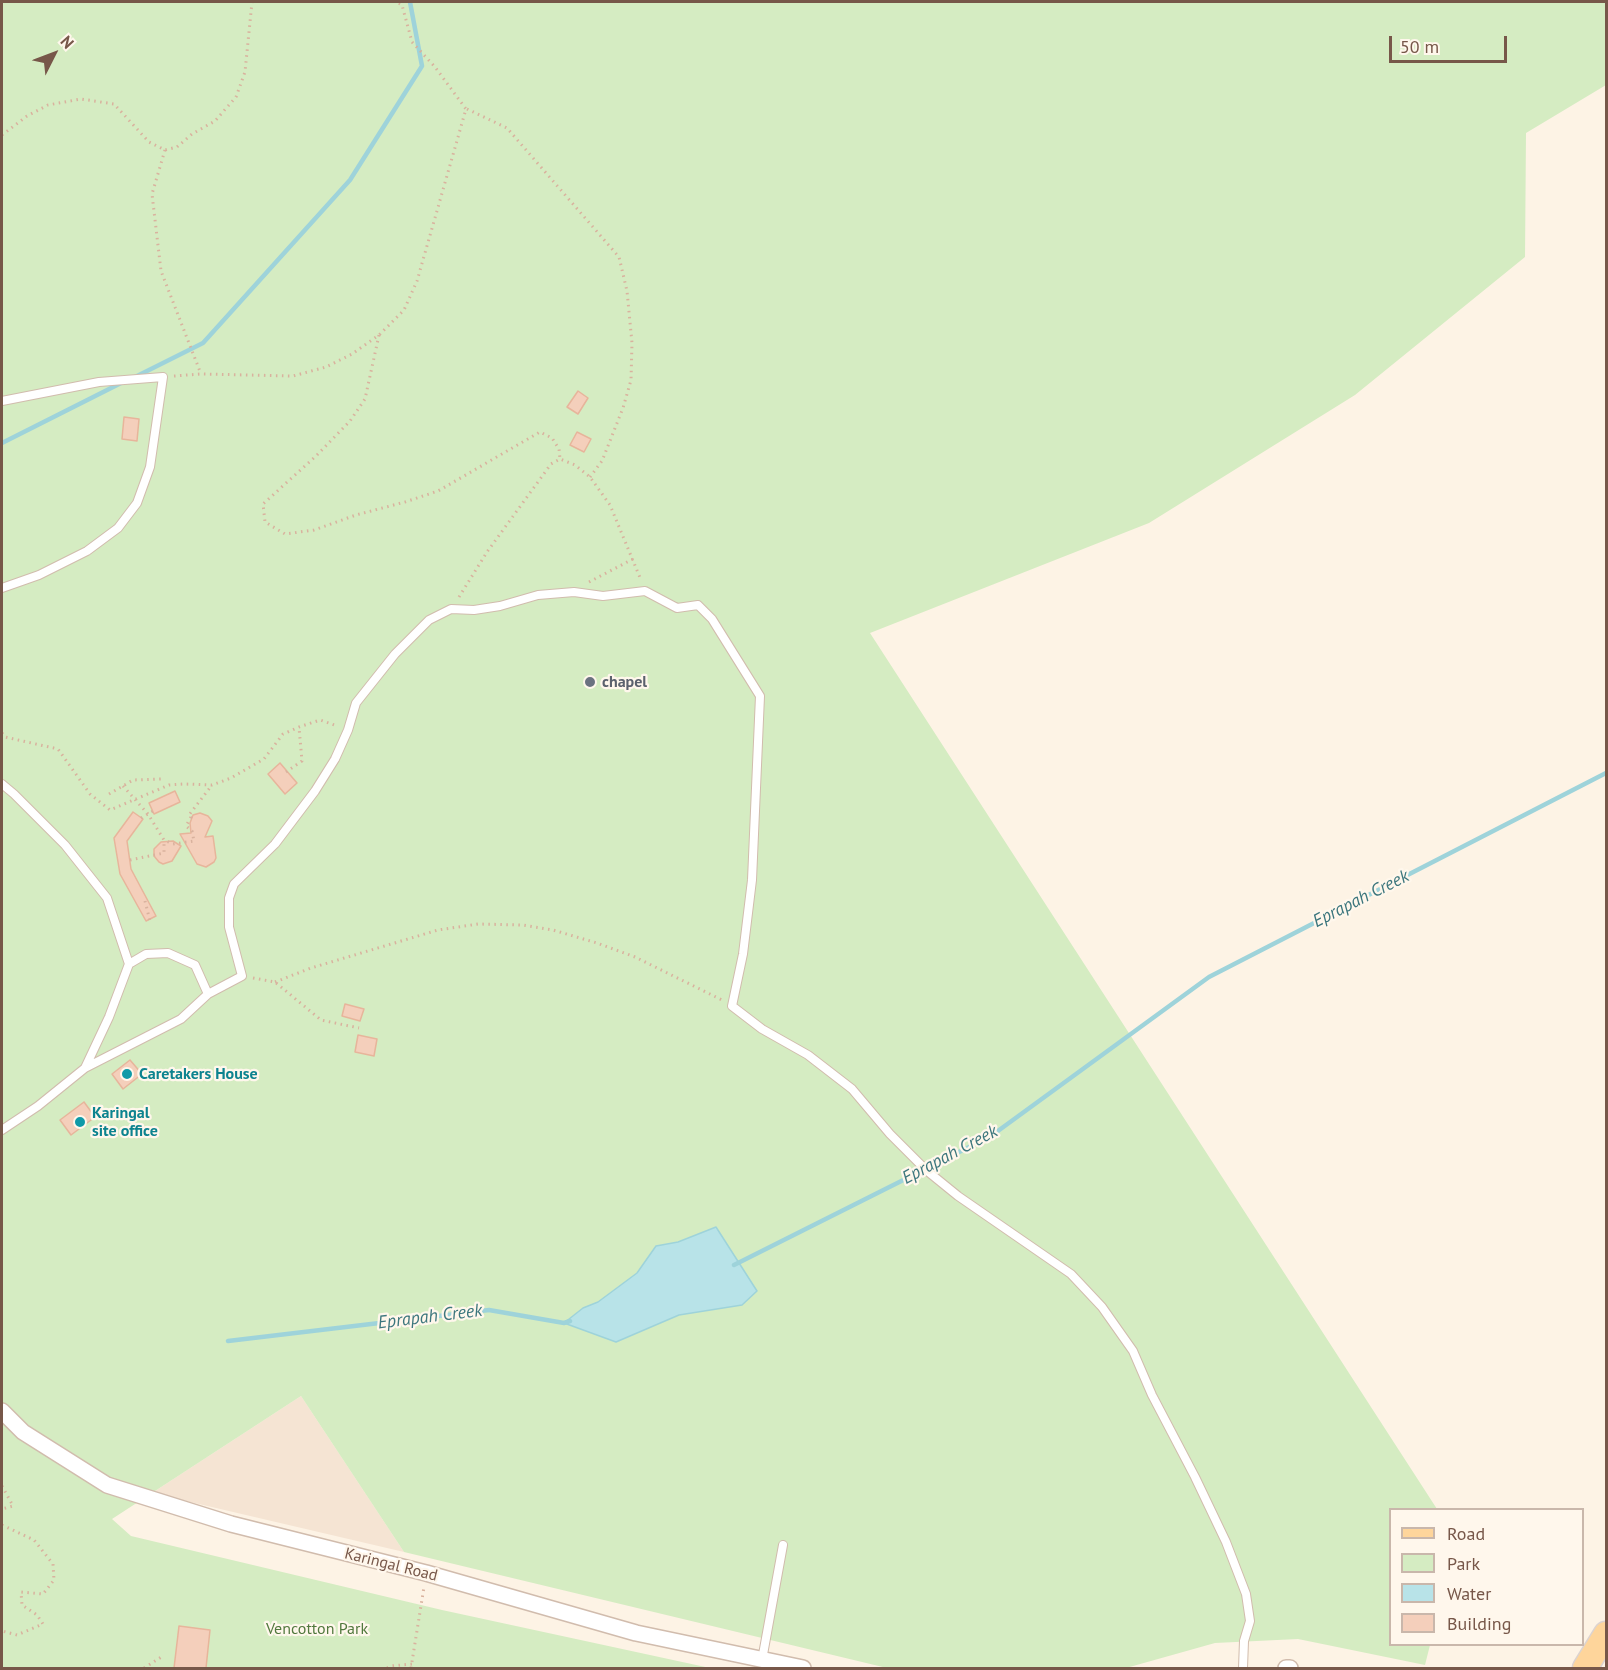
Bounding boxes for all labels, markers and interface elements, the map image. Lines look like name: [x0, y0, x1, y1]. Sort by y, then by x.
north arrow: [24, 24, 84, 84]
scale bar: [1392, 24, 1510, 62]
text: N: [56, 31, 78, 53]
text: 50 m: [1400, 35, 1439, 58]
place label: chapel: [602, 672, 647, 692]
marker: chapel: [583, 675, 597, 689]
water label: Eprapah Creek: [1309, 866, 1413, 932]
place label: Caretakers House: [139, 1064, 258, 1084]
marker: Caretakers House: [120, 1067, 134, 1081]
place label: Karingal site office: [92, 1103, 158, 1141]
marker: Karingal site office: [73, 1115, 87, 1129]
water label: Eprapah Creek: [899, 1121, 1001, 1189]
water label: Eprapah Creek: [377, 1300, 483, 1334]
legend: [1389, 1508, 1584, 1646]
text: Road: [1447, 1522, 1485, 1545]
street label: Karingal Road: [343, 1544, 439, 1586]
text: Park: [1447, 1552, 1480, 1575]
text: Water: [1447, 1582, 1491, 1605]
text: Building: [1447, 1612, 1511, 1635]
park label: Vencotton Park: [266, 1619, 368, 1639]

